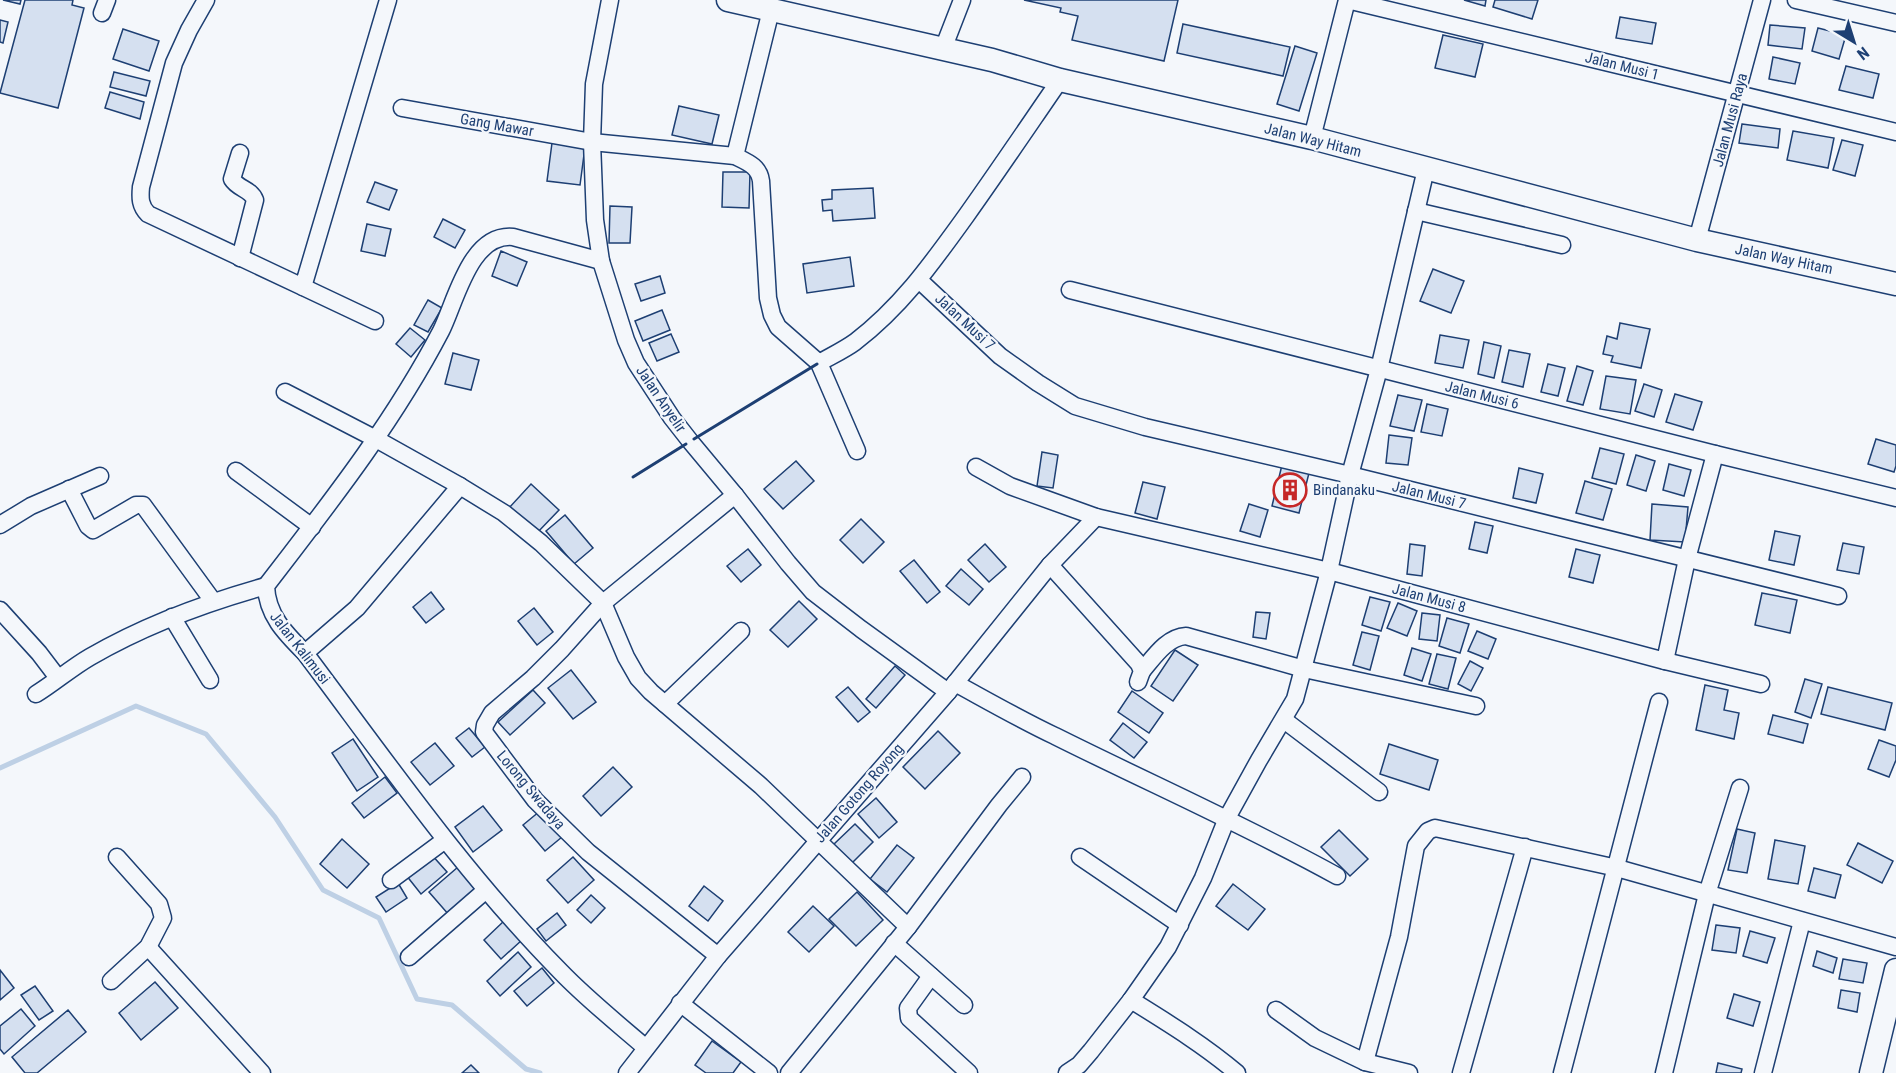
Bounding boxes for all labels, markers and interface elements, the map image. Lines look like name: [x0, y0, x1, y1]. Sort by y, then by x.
north arrow: [1824, 12, 1884, 72]
text: N: [1853, 43, 1873, 64]
street label: Jalan Musi 1: [1583, 48, 1661, 84]
street label: Jalan Musi Raya: [1709, 71, 1751, 169]
street label: Gang Mawar: [459, 110, 536, 140]
street label: Jalan Way Hitam: [1263, 119, 1363, 161]
street label: Jalan Way Hitam: [1734, 240, 1834, 278]
street label: Jalan Musi 7: [931, 290, 999, 354]
street label: Jalan Anyelir: [632, 362, 690, 436]
street label: Jalan Musi 6: [1443, 377, 1521, 413]
building icon: Bindanaku: [1272, 472, 1308, 508]
street label: Jalan Musi 7: [1390, 477, 1468, 513]
place label: Bindanaku: [1313, 481, 1375, 499]
street label: Jalan Musi 8: [1390, 580, 1468, 616]
street label: Jalan Kalimusi: [266, 608, 334, 688]
street label: Jalan Gotong Royong: [811, 740, 907, 846]
street label: Lorong Swadaya: [493, 747, 569, 833]

